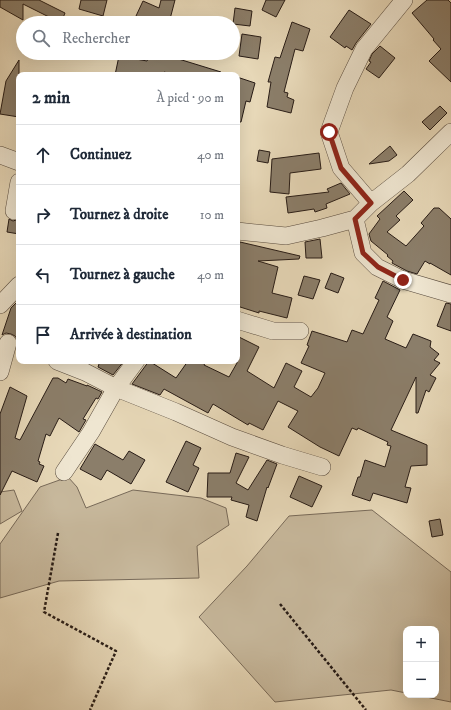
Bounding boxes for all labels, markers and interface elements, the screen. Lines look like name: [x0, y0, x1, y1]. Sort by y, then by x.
search box: [16, 16, 240, 60]
icon: search: [30, 27, 52, 49]
text: Rechercher: [62, 29, 130, 48]
text: 2 min: [32, 87, 70, 109]
text: À pied · 90 m: [156, 90, 224, 106]
route start: [320, 123, 338, 141]
icon: ahead: [32, 144, 54, 166]
text: Continuez: [70, 145, 131, 164]
text: 40 m: [197, 147, 224, 163]
icon: right: [32, 204, 54, 226]
text: Tournez à droite: [70, 205, 168, 224]
text: 10 m: [200, 207, 224, 223]
icon: left: [32, 264, 54, 286]
text: Tournez à gauche: [70, 265, 175, 284]
text: 40 m: [197, 267, 224, 283]
route end: [394, 271, 412, 289]
icon: arrive: [32, 324, 54, 346]
text: Arrivée à destination: [70, 325, 192, 344]
map controls: [403, 626, 439, 698]
button: +: [403, 626, 439, 662]
button: −: [403, 662, 439, 698]

